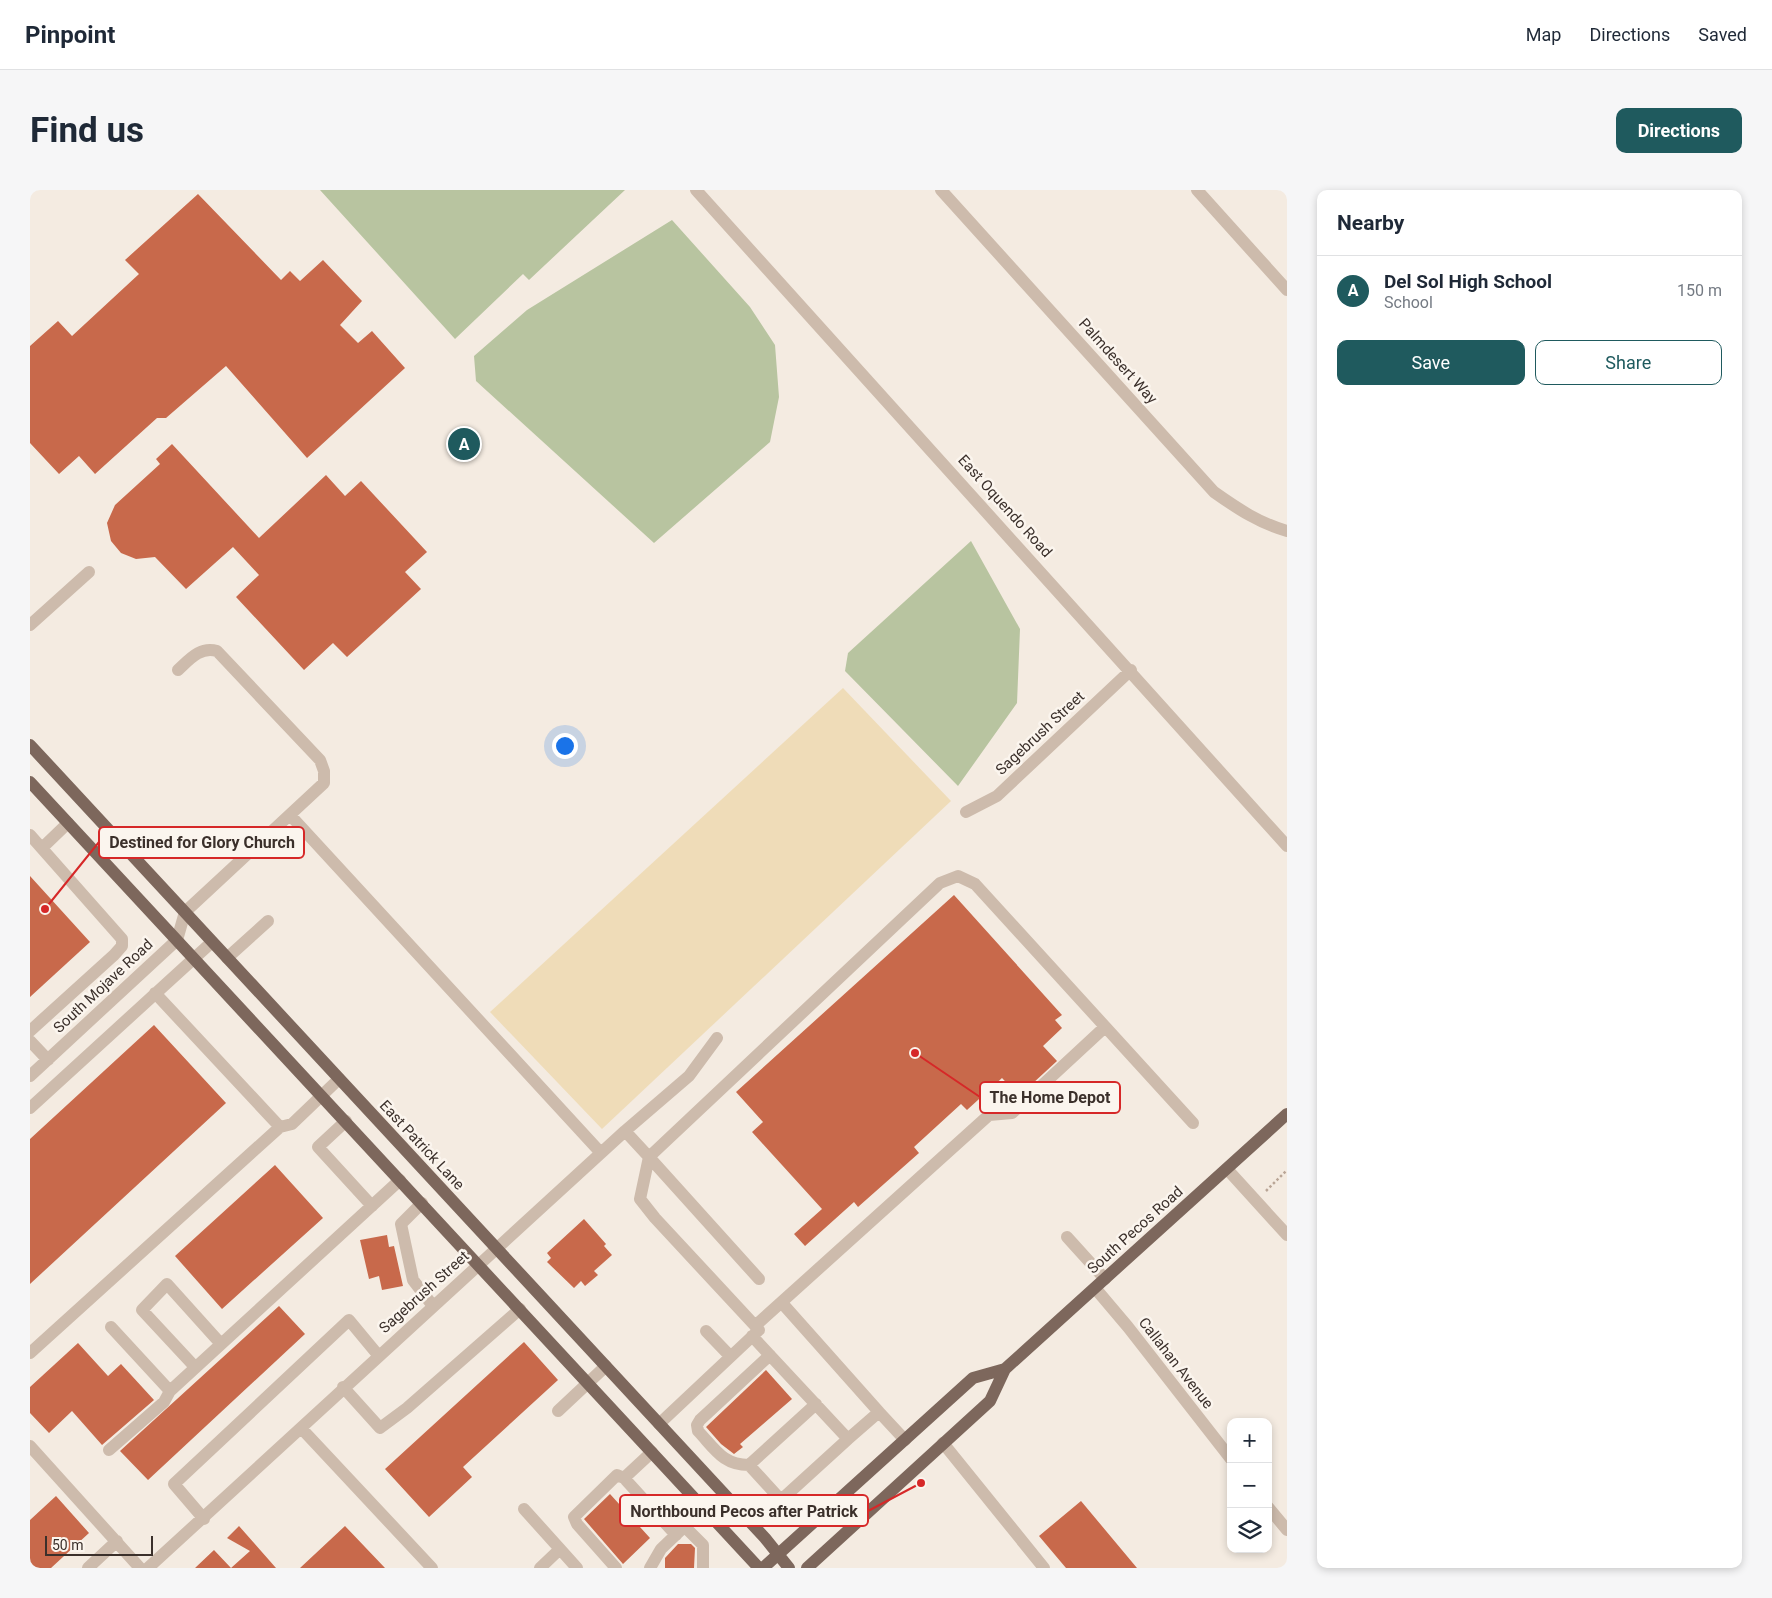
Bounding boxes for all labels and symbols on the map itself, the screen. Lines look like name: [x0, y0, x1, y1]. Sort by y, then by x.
street label: Palmdesert Way: [1075, 315, 1161, 407]
pin: A: [448, 425, 480, 463]
street label: East Oquendo Road: [954, 451, 1056, 561]
street label: Sagebrush Street: [992, 687, 1088, 779]
your location: [552, 733, 578, 759]
callout: Destined for Glory Church: [99, 827, 304, 858]
text: Destined for Glory Church: [109, 833, 295, 852]
street label: South Mojave Road: [50, 935, 156, 1037]
callout: The Home Depot: [980, 1082, 1120, 1113]
text: The Home Depot: [990, 1088, 1111, 1107]
street label: East Patrick Lane: [376, 1096, 468, 1194]
street label: South Pecos Road: [1084, 1182, 1186, 1278]
street label: Sagebrush Street: [375, 1247, 473, 1337]
street label: Callahan Avenue: [1135, 1314, 1217, 1412]
callout: Northbound Pecos after Patrick: [620, 1495, 868, 1526]
text: Northbound Pecos after Patrick: [630, 1502, 858, 1521]
scale bar: [45, 1533, 152, 1556]

